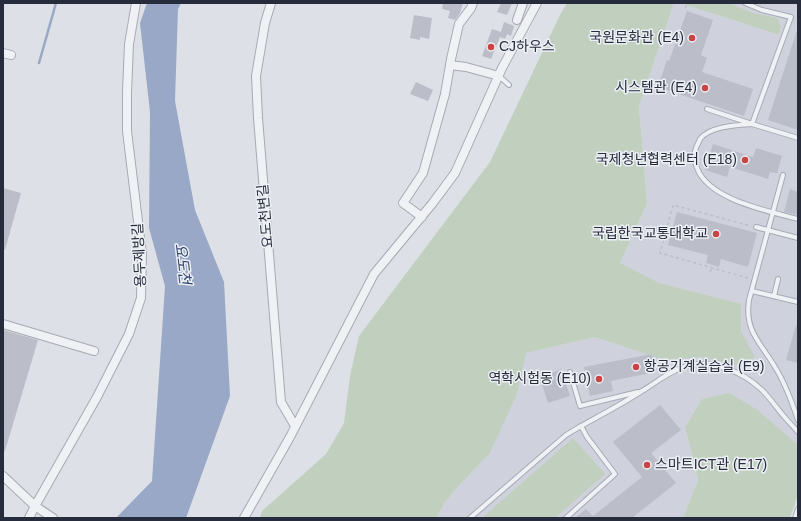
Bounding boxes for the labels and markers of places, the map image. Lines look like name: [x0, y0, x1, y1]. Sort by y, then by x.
place label: 국원문화관 (E4): [589, 30, 684, 46]
marker: 국원문화관 (E4): [687, 33, 697, 43]
place label: CJ하우스: [499, 39, 555, 55]
marker: CJ하우스: [486, 42, 496, 52]
place label: 시스템관 (E4): [615, 80, 697, 96]
marker: 시스템관 (E4): [700, 83, 710, 93]
place label: 국제청년협력센터 (E18): [596, 152, 737, 168]
marker: 국제청년협력센터 (E18): [740, 155, 750, 165]
place label: 국립한국교통대학교: [592, 226, 708, 242]
marker: 국립한국교통대학교: [711, 229, 721, 239]
place label: 항공기계실습실 (E9): [644, 359, 764, 375]
marker: 항공기계실습실 (E9): [631, 362, 641, 372]
place label: 역학시험동 (E10): [488, 371, 591, 387]
marker: 역학시험동 (E10): [594, 374, 604, 384]
place label: 스마트ICT관 (E17): [655, 457, 767, 473]
marker: 스마트ICT관 (E17): [642, 460, 652, 470]

